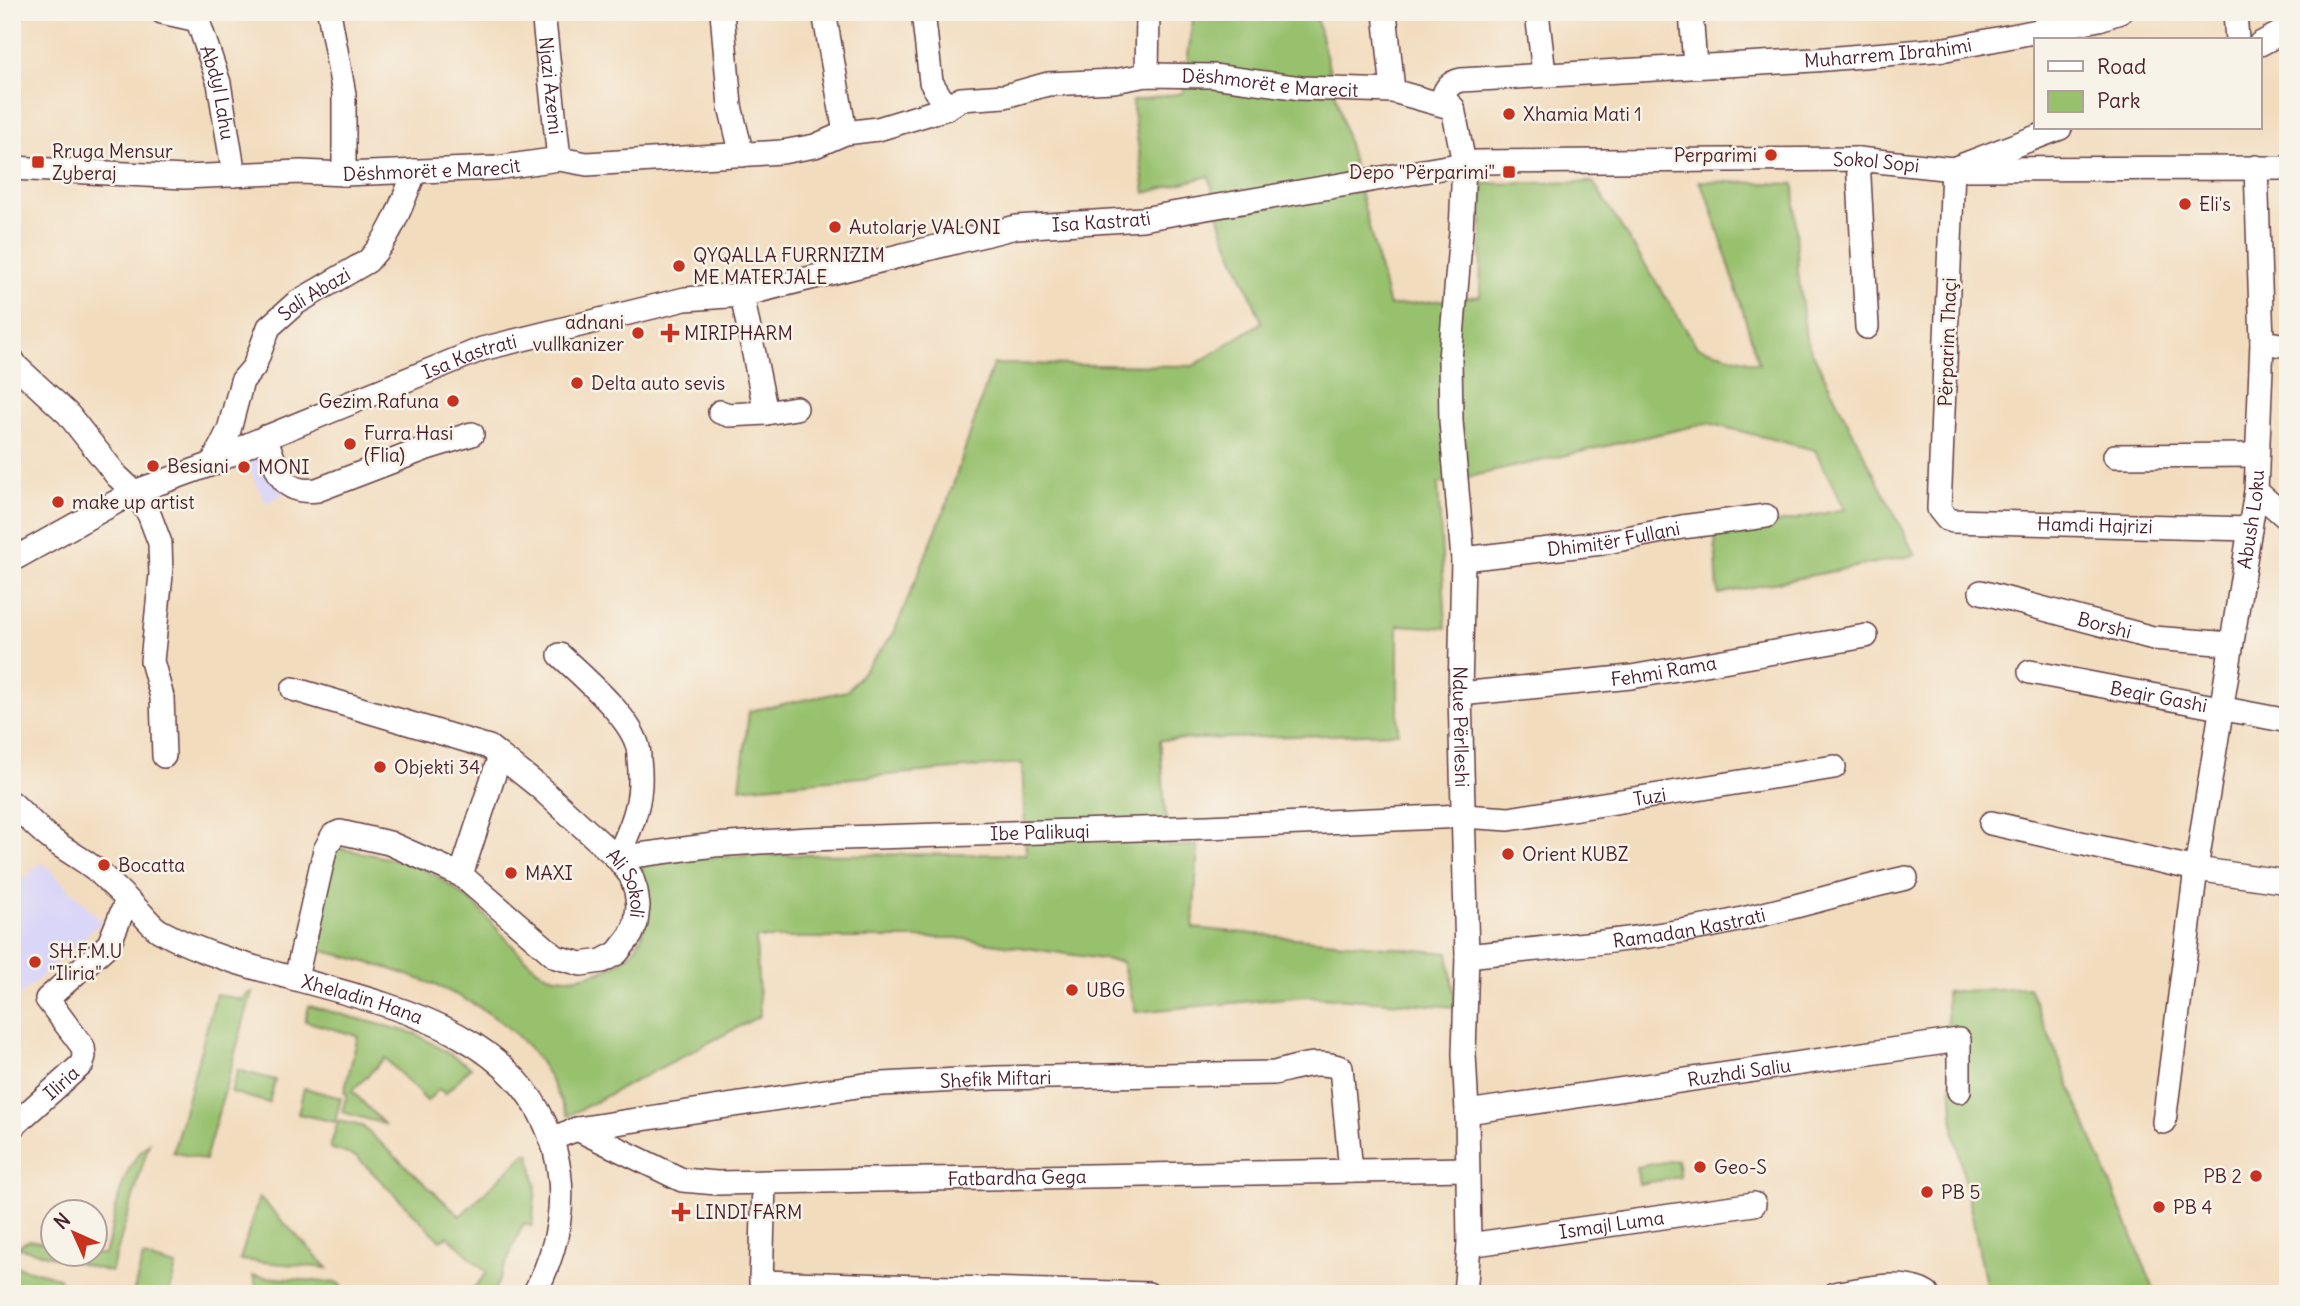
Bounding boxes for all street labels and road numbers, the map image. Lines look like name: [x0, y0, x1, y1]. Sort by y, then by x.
street label: Muharrem Ibrahimi: [1803, 32, 1974, 73]
street label: Njazi Azemi: [534, 35, 568, 136]
street label: Abdyl Lahu: [195, 42, 240, 142]
street label: Dëshmorët e Marecit: [1181, 64, 1359, 102]
street label: Sokol Sopi: [1833, 147, 1920, 177]
street label: Dëshmorët e Marecit: [342, 153, 522, 186]
street label: Isa Kastrati: [1051, 206, 1152, 237]
street label: Sali Abazi: [273, 262, 354, 326]
street label: Përparim Thaçi: [1933, 277, 1961, 407]
street label: Isa Kastrati: [419, 329, 519, 384]
street label: Abush Loku: [2232, 469, 2269, 570]
street label: Hamdi Hajrizi: [2037, 511, 2153, 538]
street label: Dhimitër Fullani: [1546, 516, 1682, 561]
street label: Borshi: [2075, 606, 2134, 644]
street label: Fehmi Rama: [1610, 650, 1718, 691]
street label: Ndue Përlleshi: [1448, 666, 1474, 788]
street label: Beqir Gashi: [2108, 675, 2209, 717]
street label: Tuzi: [1631, 782, 1668, 811]
street label: Ibe Palikuqi: [990, 819, 1090, 846]
street label: Ali Sokoli: [602, 843, 650, 919]
street label: Ramadan Kastrati: [1611, 902, 1768, 953]
street label: Xheladin Hana: [299, 969, 427, 1029]
street label: Ruzhdi Saliu: [1686, 1053, 1792, 1092]
street label: Iliria: [38, 1061, 84, 1105]
street label: Shefik Miftari: [939, 1065, 1052, 1093]
street label: Fatbardha Gega: [947, 1164, 1087, 1191]
street label: Ismajl Luma: [1557, 1205, 1666, 1244]

